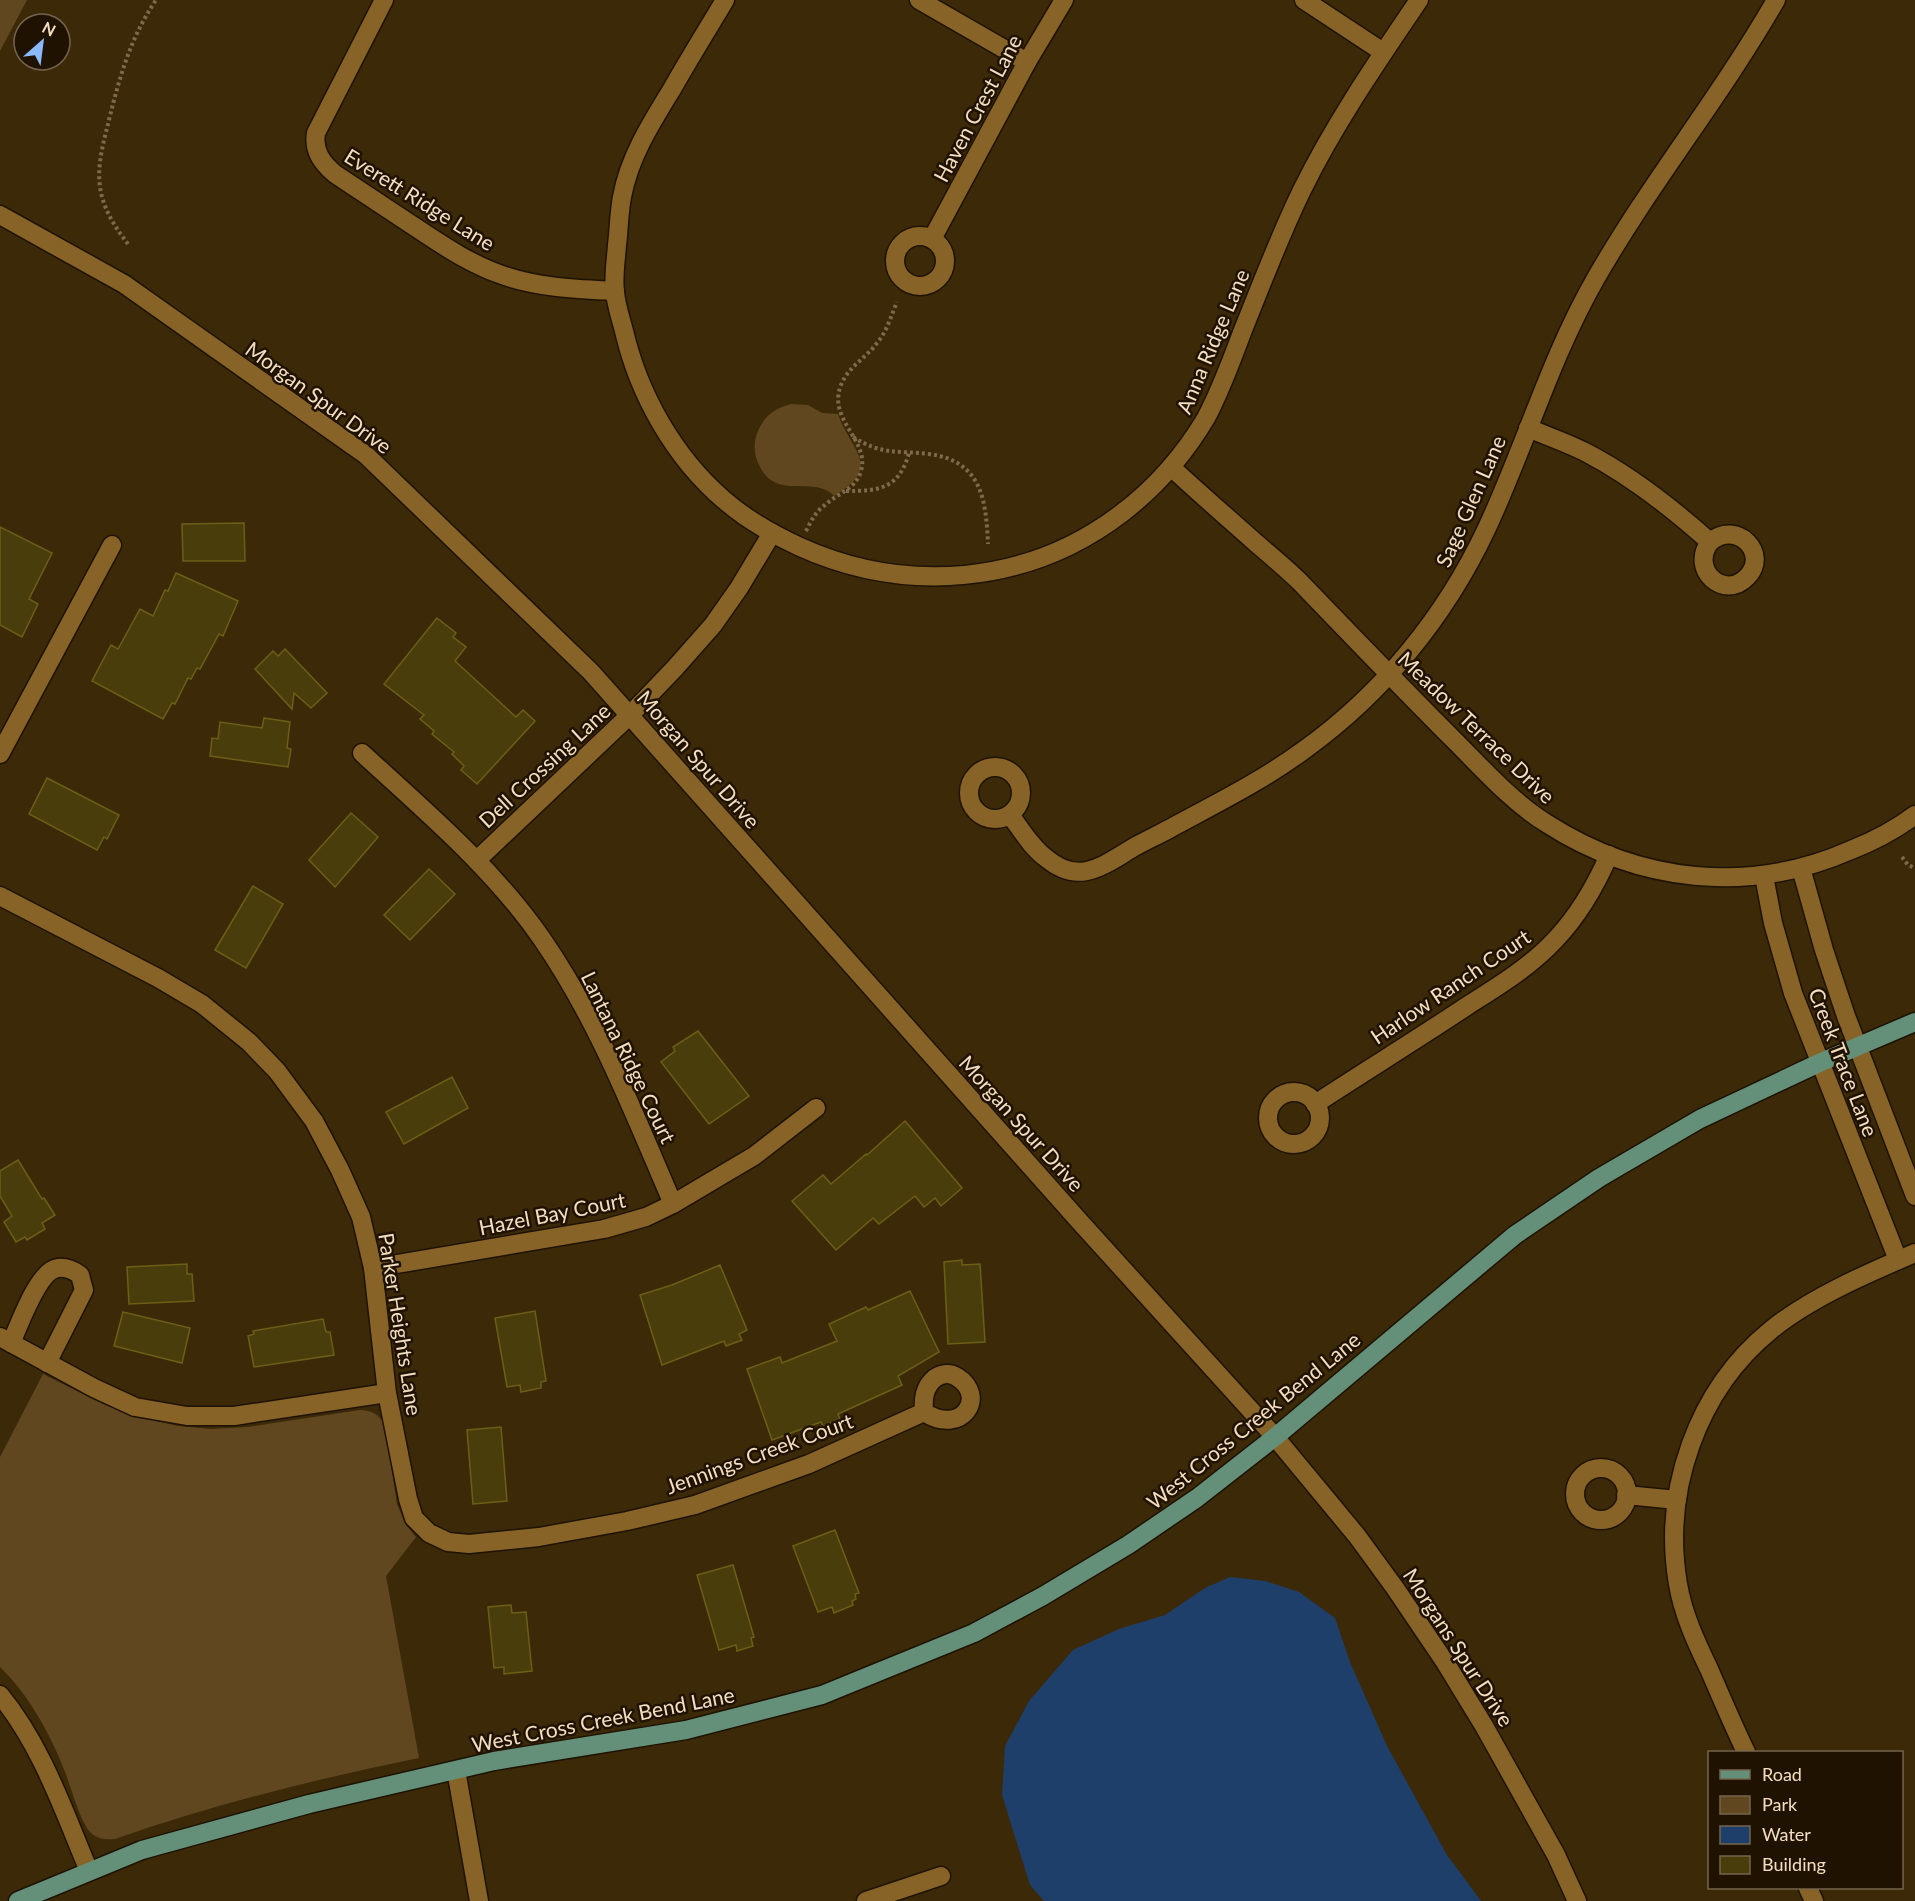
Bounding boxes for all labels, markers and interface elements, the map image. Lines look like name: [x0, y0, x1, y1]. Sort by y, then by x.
north arrow: [12, 12, 72, 72]
text: N: [39, 17, 59, 40]
street label: Haven Crest Lane: [928, 30, 1026, 186]
street label: Everett Ridge Lane: [340, 143, 500, 255]
street label: Anna Ridge Lane: [1170, 265, 1254, 417]
street label: Morgan Spur Drive: [241, 336, 397, 458]
street label: Sage Glen Lane: [1430, 431, 1510, 571]
street label: Meadow Terrace Drive: [1394, 646, 1560, 808]
street label: Morgan Spur Drive: [632, 685, 766, 833]
street label: Dell Crossing Lane: [473, 698, 615, 832]
street label: Harlow Ranch Court: [1366, 923, 1535, 1049]
street label: Lantana Ridge Court: [577, 967, 682, 1147]
street label: Creek Trace Lane: [1804, 984, 1884, 1140]
street label: Morgan Spur Drive: [954, 1050, 1090, 1196]
street label: Hazel Bay Court: [477, 1186, 628, 1239]
street label: Parker Heights Lane: [374, 1231, 428, 1417]
street label: West Cross Creek Bend Lane: [1141, 1326, 1365, 1514]
street label: Jennings Creek Court: [662, 1407, 856, 1498]
street label: Morgans Spur Drive: [1399, 1563, 1519, 1731]
street label: West Cross Creek Bend Lane: [470, 1681, 736, 1757]
legend: [1708, 1751, 1903, 1889]
text: Road: [1762, 1763, 1802, 1785]
text: Park: [1762, 1793, 1798, 1815]
text: Water: [1762, 1823, 1811, 1845]
text: Building: [1762, 1853, 1826, 1875]

